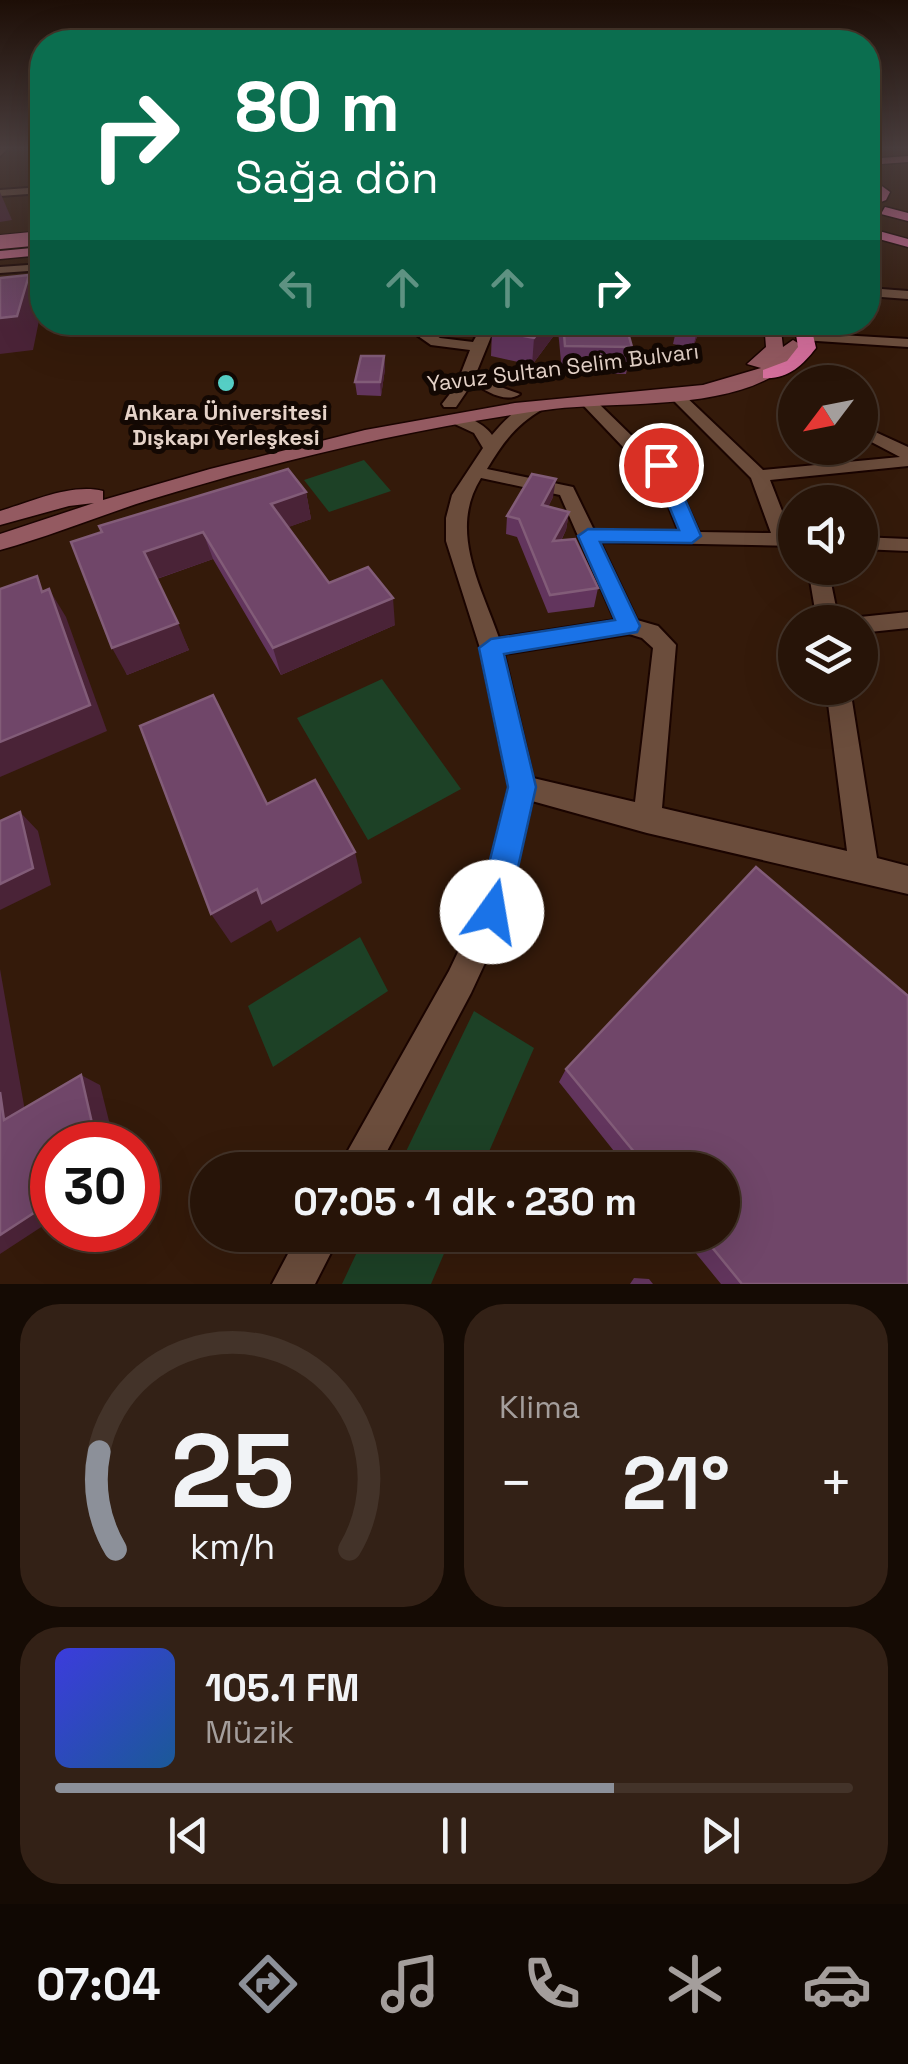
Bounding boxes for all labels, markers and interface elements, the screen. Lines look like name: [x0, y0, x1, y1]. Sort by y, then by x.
text: 80 m: [235, 62, 400, 151]
icon: right: [70, 70, 200, 200]
text: Sağa dön: [235, 149, 439, 206]
icon: left: [270, 260, 325, 315]
icon: ahead: [375, 260, 430, 315]
icon: ahead: [480, 260, 535, 315]
icon: right: [585, 260, 640, 315]
street label: Yavuz Sultan Selim Bulvarı: [426, 336, 700, 398]
north arrow: [778, 365, 878, 465]
map controls: [778, 365, 878, 705]
marker: Ankara Üniversitesi Dışkapı Yerleşkesi: [215, 372, 237, 394]
place label: Ankara Üniversitesi Dışkapı Yerleşkesi: [124, 398, 328, 451]
pin: [619, 423, 704, 508]
icon: arrive: [634, 438, 689, 493]
button: sound: [778, 485, 878, 585]
button: layers: [778, 605, 878, 705]
position arrow: [440, 860, 544, 964]
speed limit sign: 30: [30, 1122, 160, 1252]
text: 07:05 · 1 dk · 230 m: [293, 1178, 637, 1226]
text: Klima: [499, 1387, 580, 1427]
text: 25: [170, 1405, 294, 1537]
text: 21°: [622, 1435, 730, 1531]
text: −: [499, 1448, 533, 1518]
text: +: [819, 1448, 853, 1518]
text: km/h: [189, 1524, 275, 1569]
text: 105.1 FM: [205, 1664, 360, 1712]
text: Müzik: [205, 1712, 294, 1752]
icon: previous: [161, 1808, 216, 1863]
icon: pause: [427, 1808, 482, 1863]
icon: next: [693, 1808, 748, 1863]
icon: directions: [233, 1949, 303, 2019]
icon: music: [375, 1949, 445, 2019]
icon: phone: [517, 1949, 587, 2019]
icon: climate: [660, 1949, 730, 2019]
icon: car: [802, 1949, 872, 2019]
text: 07:04: [36, 1956, 161, 2013]

